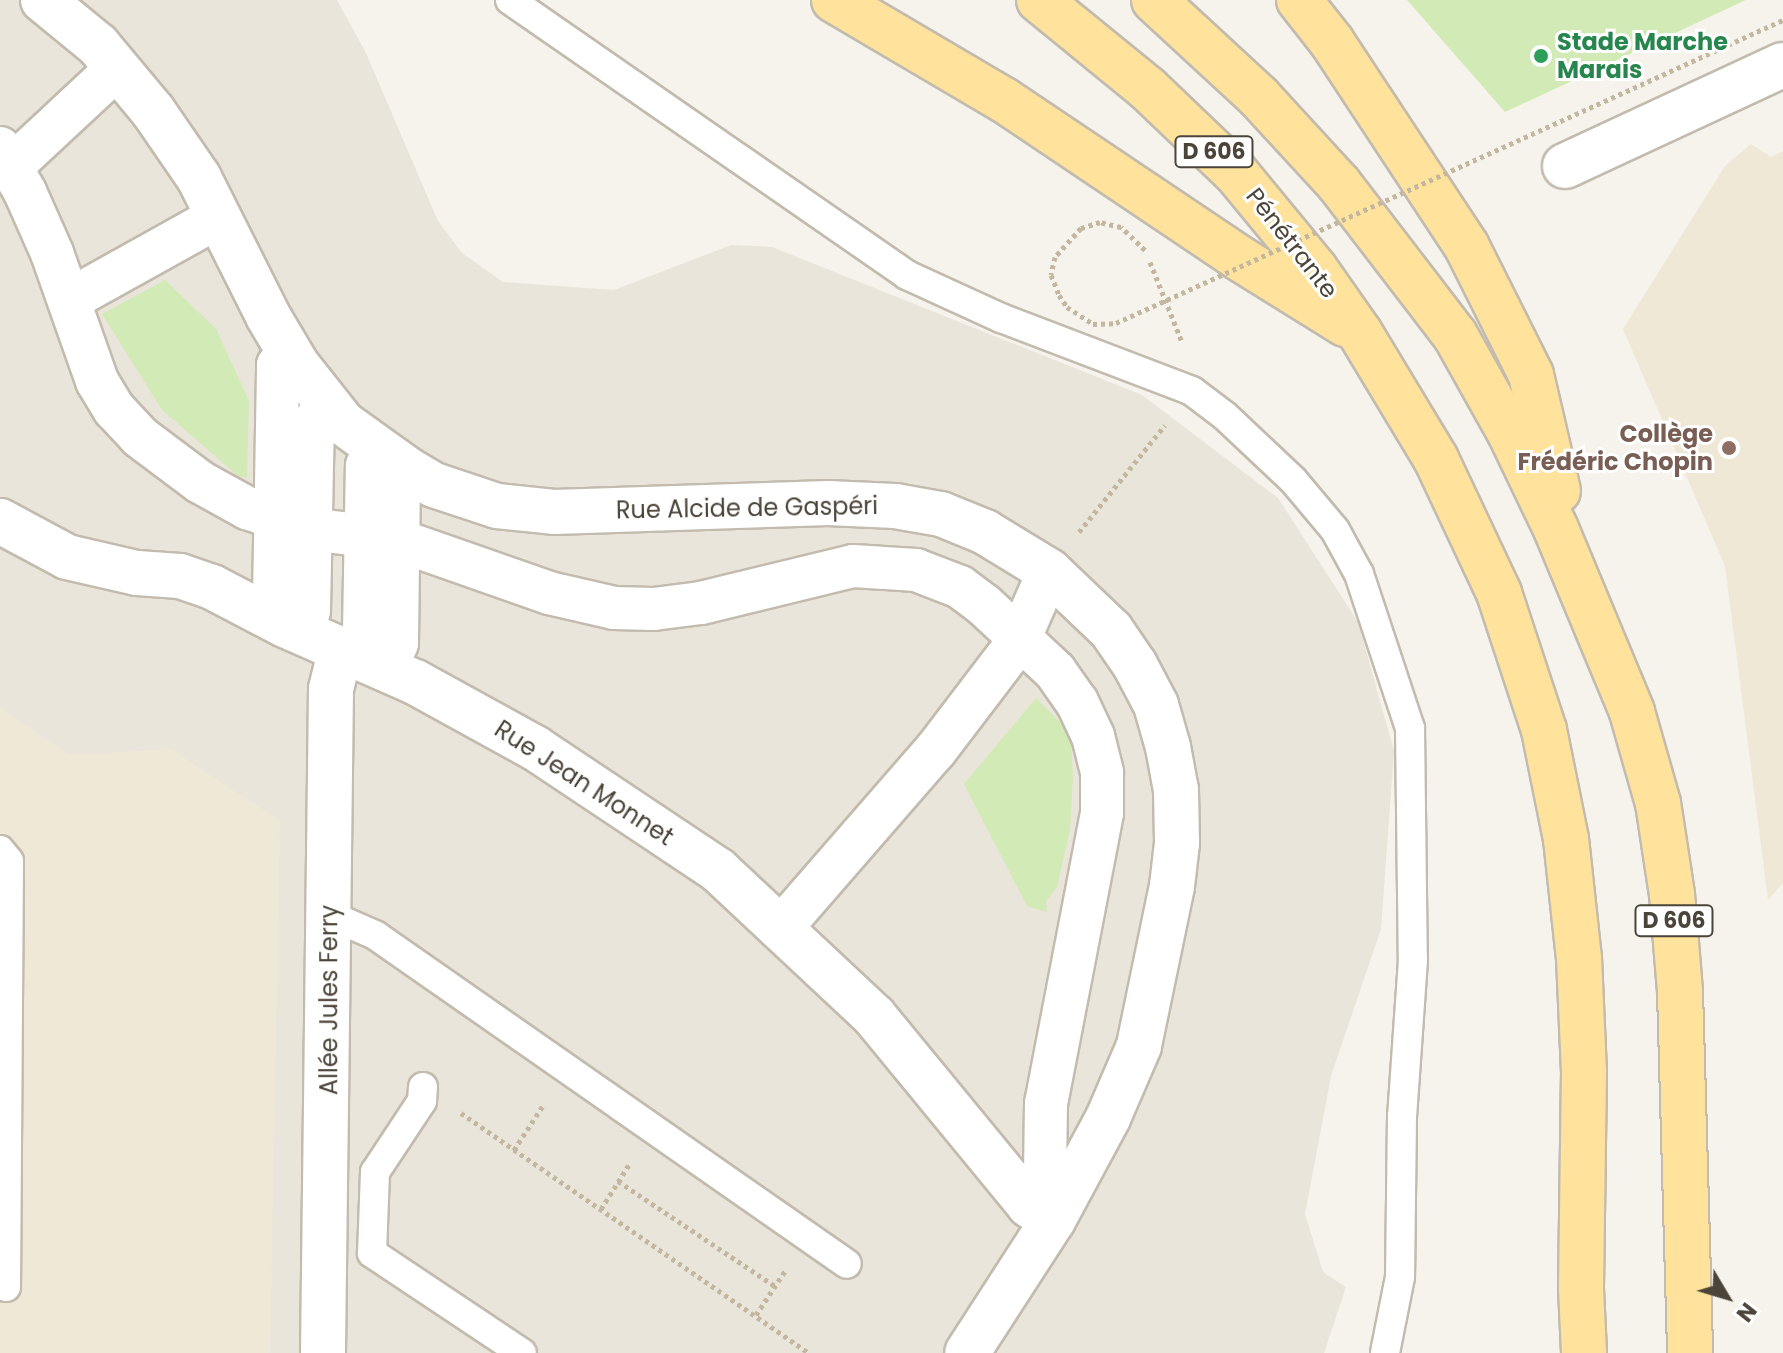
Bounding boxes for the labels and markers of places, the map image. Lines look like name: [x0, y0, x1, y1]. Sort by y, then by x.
place label: Stade Marche Marais: [1557, 28, 1728, 84]
marker: Stade Marche Marais: [1532, 47, 1550, 65]
place label: Collège Frédéric Chopin: [1517, 420, 1713, 476]
marker: Collège Frédéric Chopin: [1720, 439, 1738, 457]

